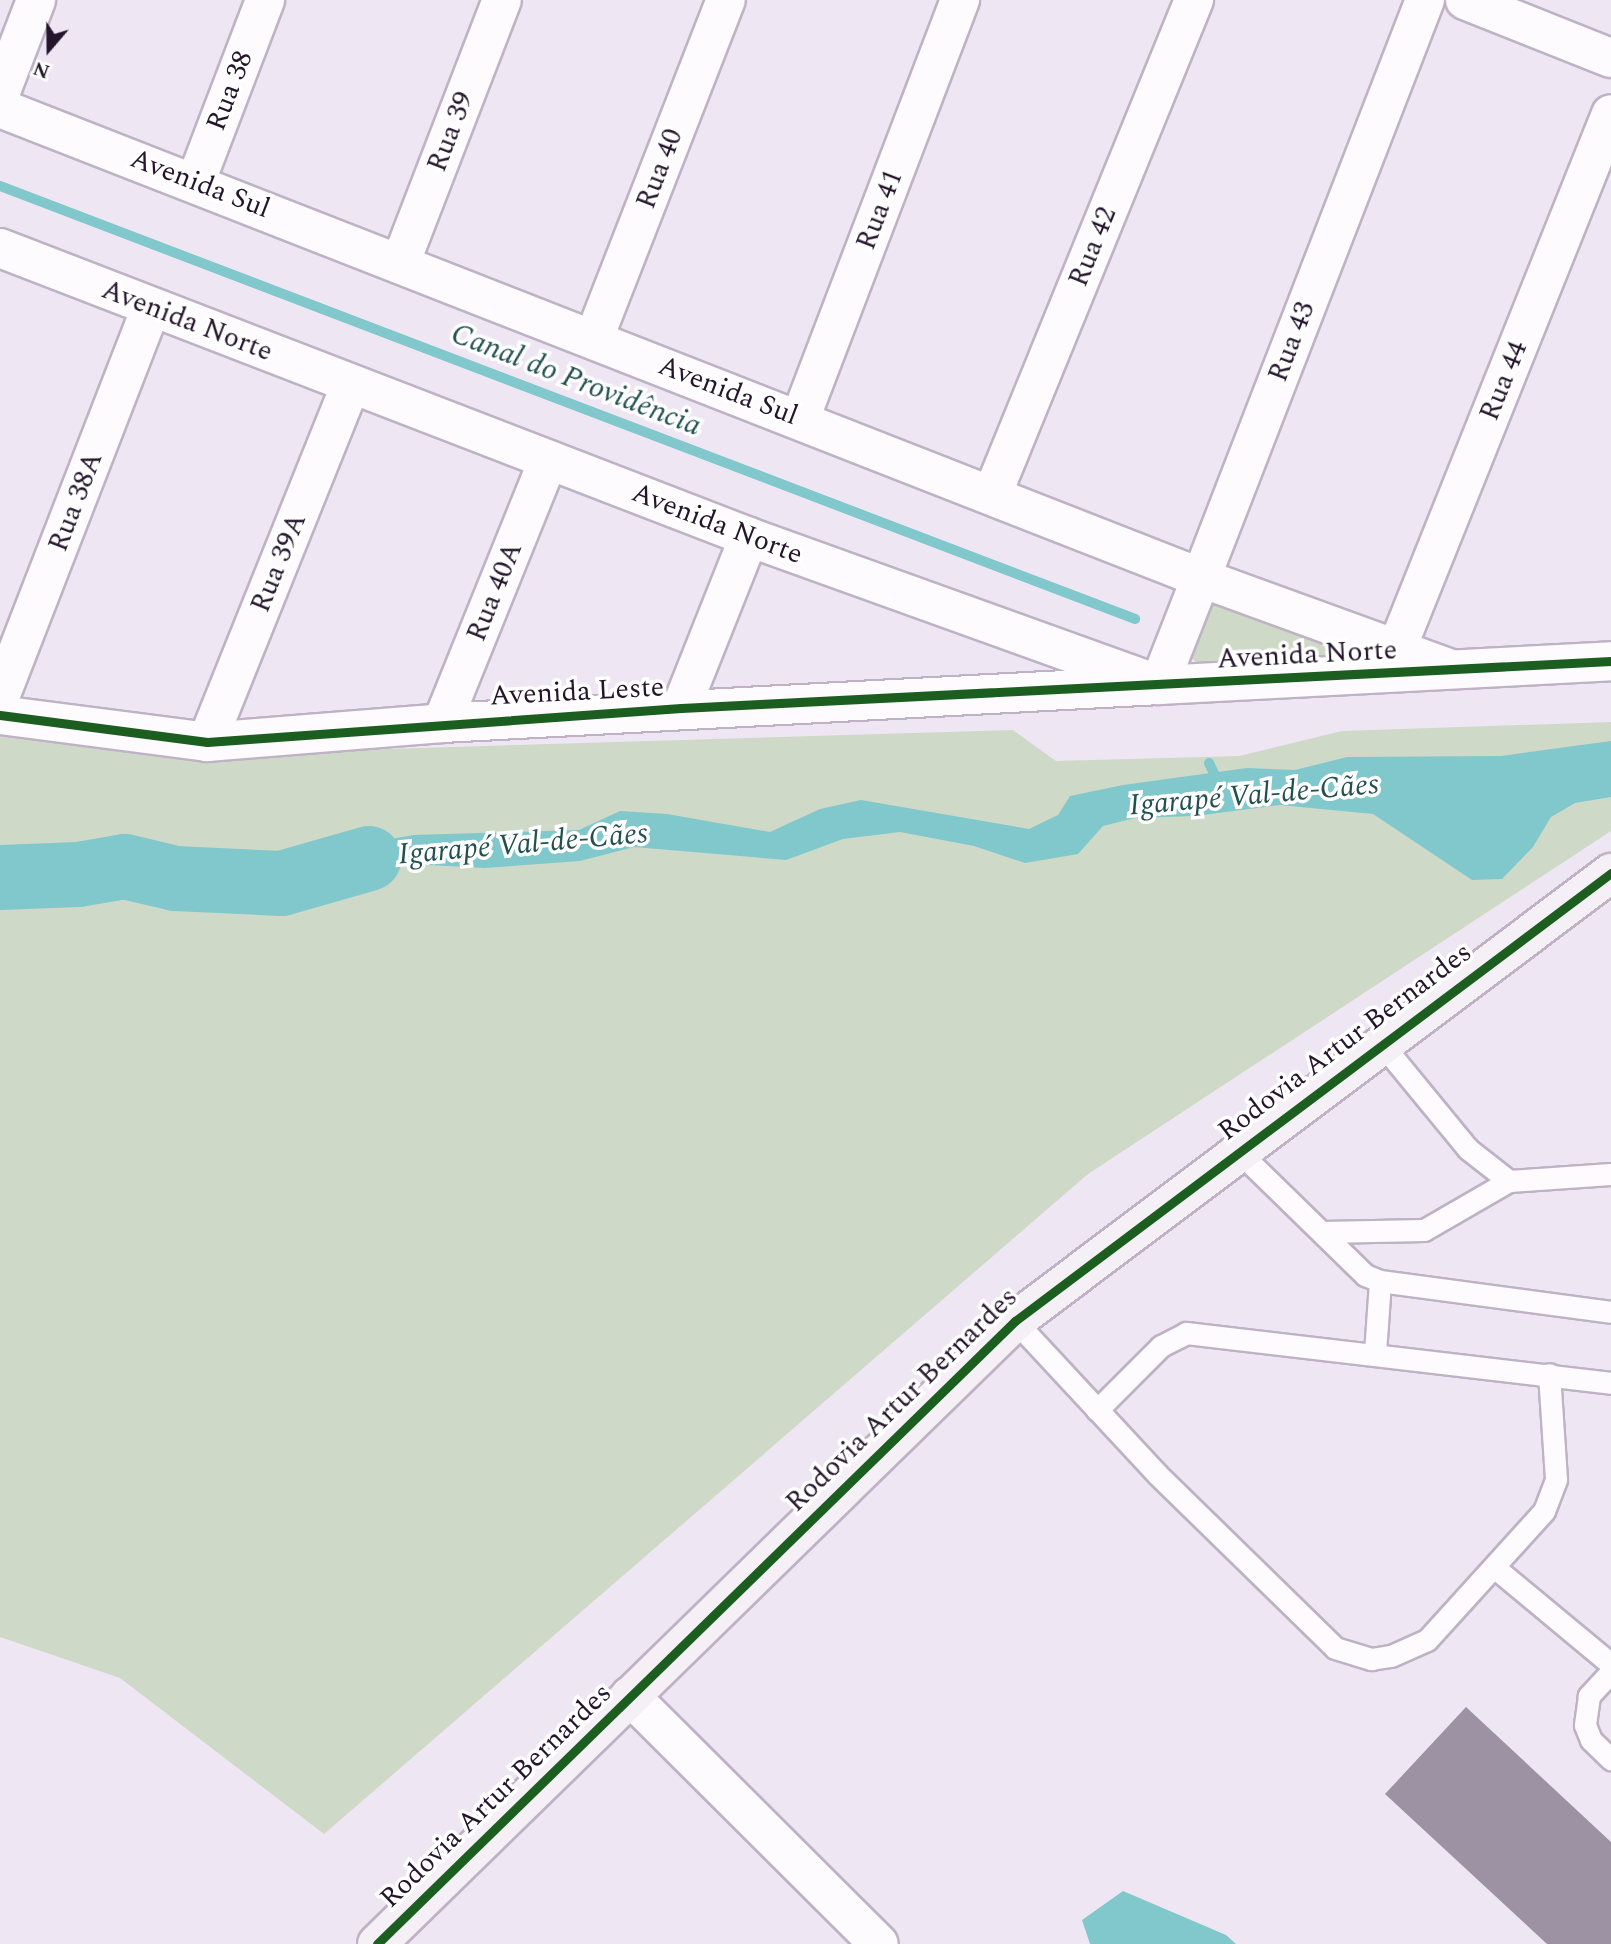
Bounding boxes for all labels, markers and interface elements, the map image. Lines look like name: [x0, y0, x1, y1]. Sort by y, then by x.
north arrow: [14, 14, 84, 84]
street label: Rua 38: [199, 46, 261, 136]
text: N: [29, 53, 54, 85]
street label: Rua 39: [420, 87, 482, 177]
street label: Rua 40: [629, 124, 691, 214]
street label: Avenida Sul: [125, 142, 275, 226]
street label: Rua 41: [849, 165, 911, 255]
street label: Rua 42: [1062, 202, 1124, 292]
street label: Avenida Norte: [97, 273, 277, 369]
street label: Rua 43: [1261, 297, 1323, 387]
water label: Canal do Providência: [446, 316, 706, 444]
street label: Rua 44: [1473, 336, 1535, 426]
street label: Avenida Sul: [653, 349, 803, 433]
street label: Rua 38A: [42, 447, 110, 557]
street label: Avenida Norte: [627, 476, 807, 572]
street label: Rua 39A: [244, 509, 314, 617]
street label: Rua 40A: [460, 538, 530, 646]
street label: Avenida Norte: [1216, 634, 1398, 676]
street label: Avenida Leste: [489, 671, 665, 713]
water label: Igarapé Val-de-Cães: [1128, 766, 1380, 824]
water label: Igarapé Val-de-Cães: [397, 815, 649, 873]
street label: Rodovia Artur Bernardes: [1212, 936, 1478, 1148]
street label: Rodovia Artur Bernardes: [779, 1281, 1025, 1519]
street label: Rodovia Artur Bernardes: [373, 1677, 619, 1915]

